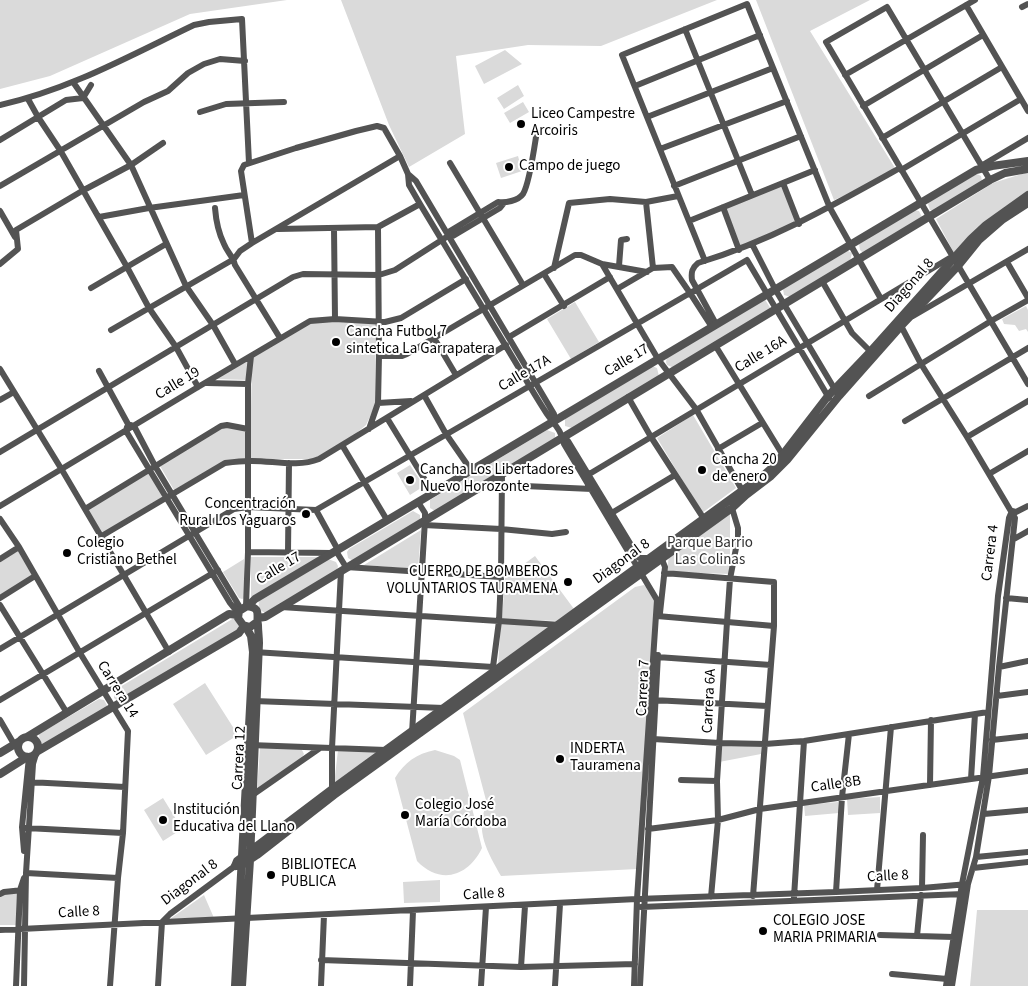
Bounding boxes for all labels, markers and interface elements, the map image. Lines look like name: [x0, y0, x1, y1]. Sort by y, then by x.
place label: Liceo Campestre Arcoiris: [531, 106, 635, 141]
marker: Liceo Campestre Arcoiris: [515, 118, 527, 130]
place label: Campo de juego: [519, 158, 620, 176]
marker: Campo de juego: [503, 161, 515, 173]
street label: Diagonal 8: [882, 255, 938, 317]
place label: Cancha Futbol 7 sintetica La Garrapatera: [346, 324, 495, 359]
street label: Calle 16A: [732, 333, 790, 377]
marker: Cancha Futbol 7 sintetica La Garrapatera: [330, 336, 342, 348]
street label: Calle 17: [601, 341, 653, 381]
street label: Calle 17A: [496, 352, 554, 396]
street label: Calle 19: [152, 364, 204, 404]
place label: Cancha 20 de enero: [712, 452, 777, 487]
place label: Cancha Los Libertadores Nuevo Horozonte: [420, 462, 574, 497]
marker: Cancha 20 de enero: [696, 464, 708, 476]
marker: Cancha Los Libertadores Nuevo Horozonte: [404, 474, 416, 486]
place label: Concentración Rural Los Yaguaros: [179, 496, 296, 531]
marker: Concentración Rural Los Yaguaros: [300, 508, 312, 520]
street label: Carrera 4: [979, 524, 1003, 582]
place label: Colegio Cristiano Bethel: [77, 535, 177, 570]
street label: Diagonal 8: [590, 535, 654, 589]
park label: Parque Barrio Las Colinas: [667, 535, 753, 570]
marker: Colegio Cristiano Bethel: [61, 547, 73, 559]
street label: Calle 17: [253, 549, 305, 589]
place label: CUERPO DE BOMBEROS VOLUNTARIOS TAURAMENA: [387, 564, 558, 599]
marker: CUERPO DE BOMBEROS VOLUNTARIOS TAURAMENA: [562, 576, 574, 588]
street label: Carrera 14: [92, 658, 142, 722]
street label: Carrera 7: [634, 659, 654, 717]
street label: Carrera 6A: [699, 668, 721, 734]
street label: Carrera 12: [229, 726, 251, 790]
place label: INDERTA Tauramena: [570, 741, 641, 776]
marker: INDERTA Tauramena: [554, 753, 566, 765]
street label: Calle 8B: [810, 773, 862, 797]
place label: Colegio José María Córdoba: [415, 797, 507, 832]
place label: Institución Educativa del Llano: [173, 802, 295, 837]
marker: Colegio José María Córdoba: [399, 809, 411, 821]
marker: Institución Educativa del Llano: [157, 814, 169, 826]
street label: Diagonal 8: [158, 856, 222, 910]
place label: BIBLIOTECA PUBLICA: [281, 857, 356, 892]
street label: Calle 8: [867, 867, 909, 887]
marker: BIBLIOTECA PUBLICA: [265, 869, 277, 881]
street label: Calle 8: [463, 885, 505, 905]
street label: Calle 8: [58, 903, 100, 923]
place label: COLEGIO JOSE MARIA PRIMARIA: [773, 913, 876, 948]
marker: COLEGIO JOSE MARIA PRIMARIA: [757, 925, 769, 937]

